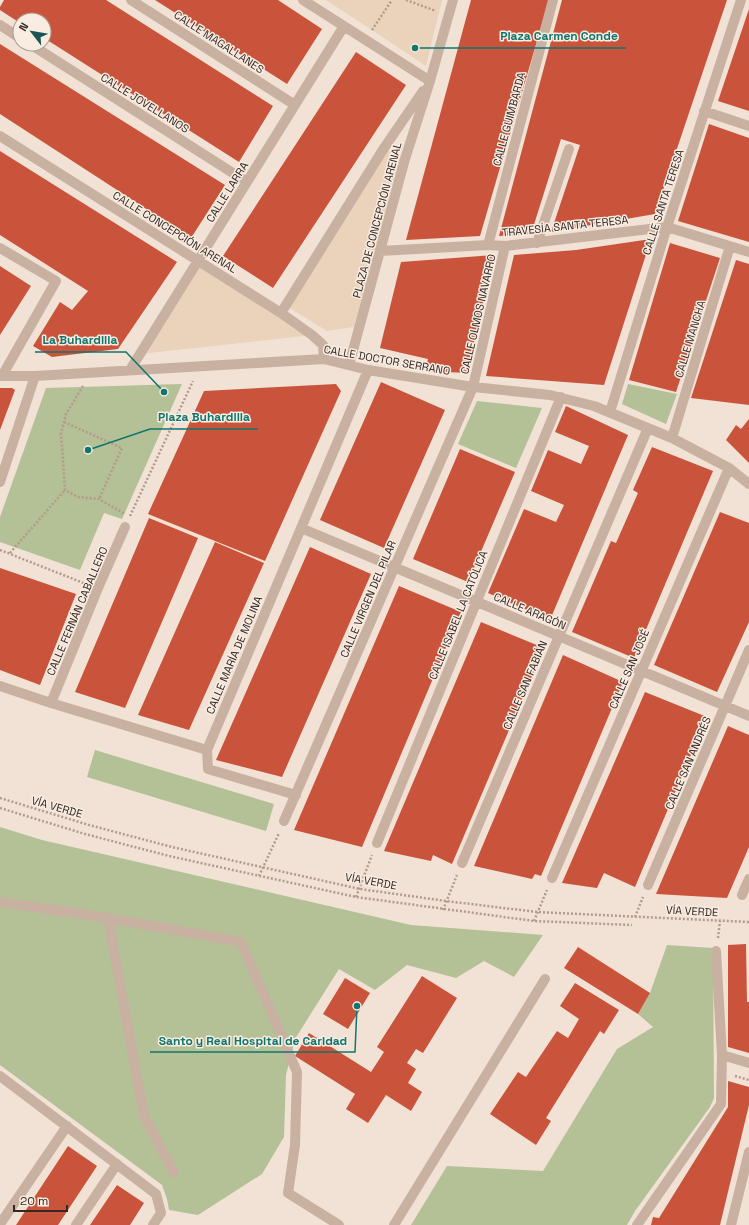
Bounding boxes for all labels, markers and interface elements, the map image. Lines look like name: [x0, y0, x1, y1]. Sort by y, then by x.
street label: CALLE MAGALLANES: [171, 8, 267, 77]
north arrow: [12, 12, 52, 52]
text: N: [16, 20, 31, 34]
callout: Plaza Carmen Conde: [492, 24, 626, 48]
text: Plaza Carmen Conde: [500, 28, 618, 44]
street label: CALLE JOVELLANOS: [98, 70, 192, 136]
street label: CALLE GUIMBARDA: [490, 70, 528, 168]
street label: PLAZA DE CONCEPCIÓN ARENAL: [348, 140, 405, 299]
street label: CALLE SANTA TERESA: [639, 147, 687, 257]
street label: CALLE LARRA: [203, 159, 251, 225]
street label: CALLE CONCEPCIÓN ARENAL: [110, 187, 240, 276]
street label: TRAVESÍA SANTA TERESA: [501, 212, 629, 240]
street label: CALLE OLMOS NAVARRO: [457, 253, 499, 375]
street label: CALLE MANCHA: [672, 299, 708, 379]
callout: La Buhardilla: [35, 328, 126, 352]
text: La Buhardilla: [43, 332, 117, 348]
street label: CALLE DOCTOR SERRANO: [323, 342, 451, 378]
callout: Plaza Buhardilla: [150, 405, 258, 429]
text: Plaza Buhardilla: [158, 409, 250, 425]
street label: CALLE VIRGEN DEL PILAR: [337, 538, 399, 660]
street label: CALLE FERNÁN CABALLERO: [43, 544, 111, 678]
street label: CALLE ISABEL LA CATÓLICA: [425, 548, 490, 682]
street label: CALLE ARAGÓN: [492, 589, 569, 633]
street label: CALLE MARÍA DE MOLINA: [203, 594, 265, 716]
street label: CALLE SAN JOSÉ: [606, 627, 652, 711]
street label: CALLE SAN FABIÁN: [500, 638, 550, 732]
street label: CALLE SAN ANDRÉS: [662, 714, 714, 812]
street label: VÍA VERDE: [30, 793, 84, 821]
street label: VÍA VERDE: [344, 870, 398, 892]
street label: VÍA VERDE: [665, 903, 719, 919]
callout: Santo y Real Hospital de Caridad: [150, 1028, 355, 1052]
text: Santo y Real Hospital de Caridad: [159, 1033, 347, 1049]
scale bar: [14, 1187, 67, 1213]
text: 20 m: [20, 1193, 48, 1209]

